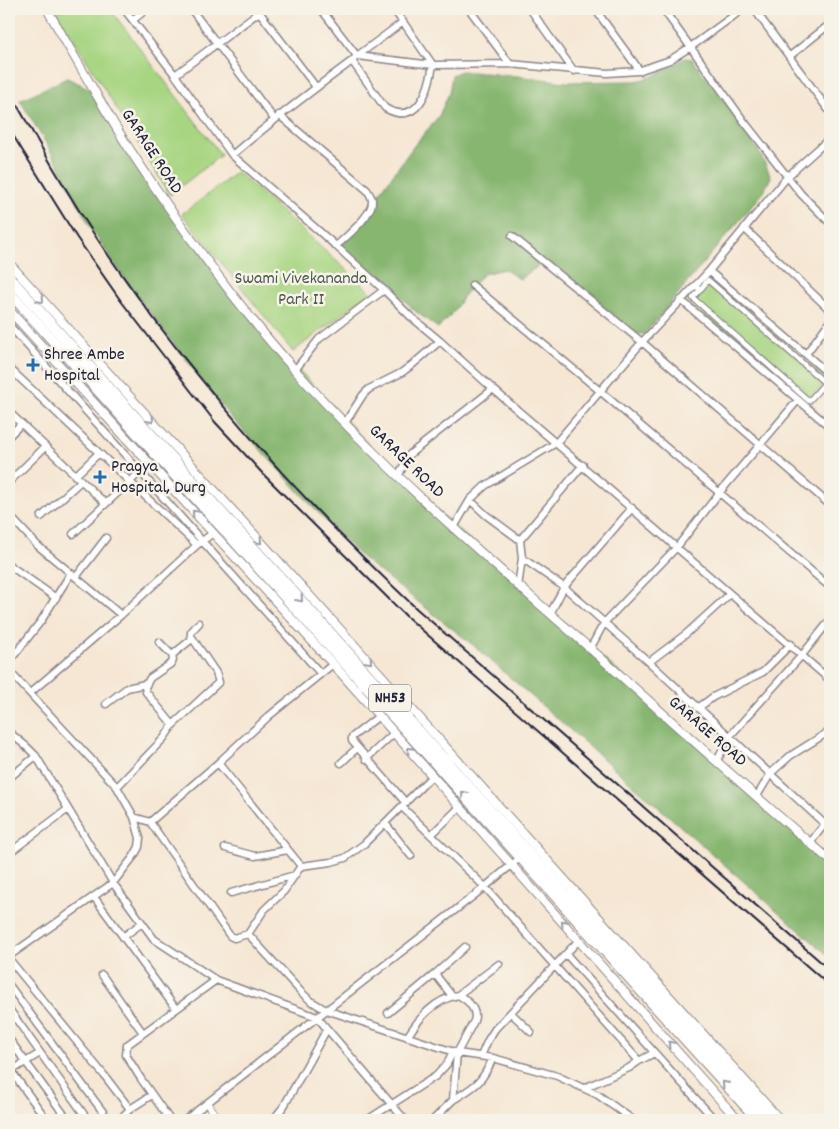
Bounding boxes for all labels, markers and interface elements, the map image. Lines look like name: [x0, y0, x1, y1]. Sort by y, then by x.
street label: GARAGE ROAD: [114, 104, 188, 200]
park label: Swami Vivekananda Park II: [235, 267, 368, 313]
one-way arrow: [35, 294, 44, 303]
place label: Shree Ambe Hospital: [44, 343, 125, 389]
marker: Shree Ambe Hospital: [26, 358, 40, 372]
one-way arrow: [145, 414, 154, 423]
street label: GARAGE ROAD: [362, 419, 450, 505]
place label: Pragya Hospital, Durg: [111, 455, 206, 501]
marker: Pragya Hospital, Durg: [93, 470, 107, 484]
one-way arrow: [192, 510, 201, 519]
one-way arrow: [254, 535, 263, 544]
one-way arrow: [294, 593, 303, 602]
one-way arrow: [363, 655, 371, 664]
road number: NH53: [369, 684, 411, 711]
street label: GARAGE ROAD: [662, 691, 752, 773]
one-way arrow: [406, 747, 415, 756]
one-way arrow: [461, 791, 470, 800]
one-way arrow: [560, 919, 569, 928]
one-way arrow: [668, 1041, 677, 1050]
one-way arrow: [722, 1080, 731, 1089]

